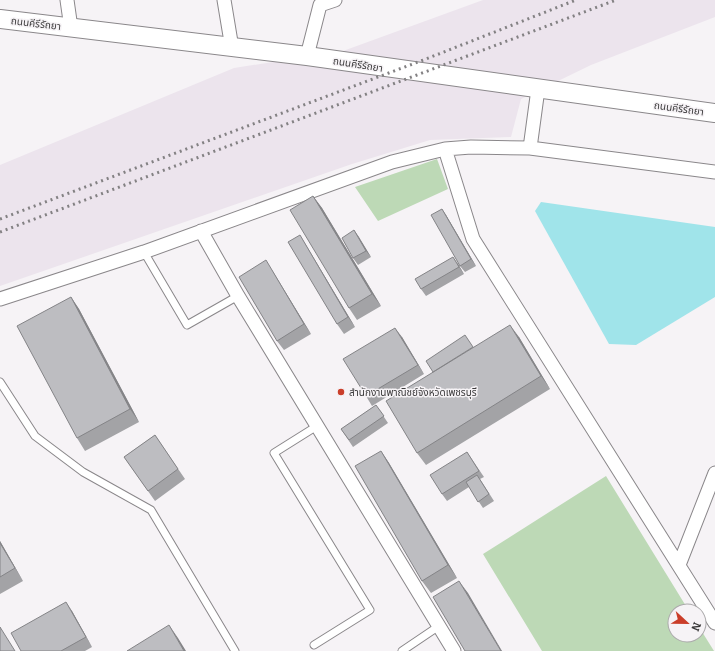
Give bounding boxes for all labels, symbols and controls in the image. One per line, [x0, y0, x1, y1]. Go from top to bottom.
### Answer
street label: ถนนคีรีรัถยา [10, 15, 62, 33]
street label: ถนนคีรีรัถยา [332, 55, 384, 75]
street label: ถนนคีรีรัถยา [653, 100, 705, 118]
marker: สำนักงานพาณิชย์จังหวัดเพชรบุรี [336, 387, 346, 397]
place label: สำนักงานพาณิชย์จังหวัดเพชรบุรี [349, 387, 477, 399]
north arrow [667, 603, 707, 643]
text: N [688, 620, 703, 633]

